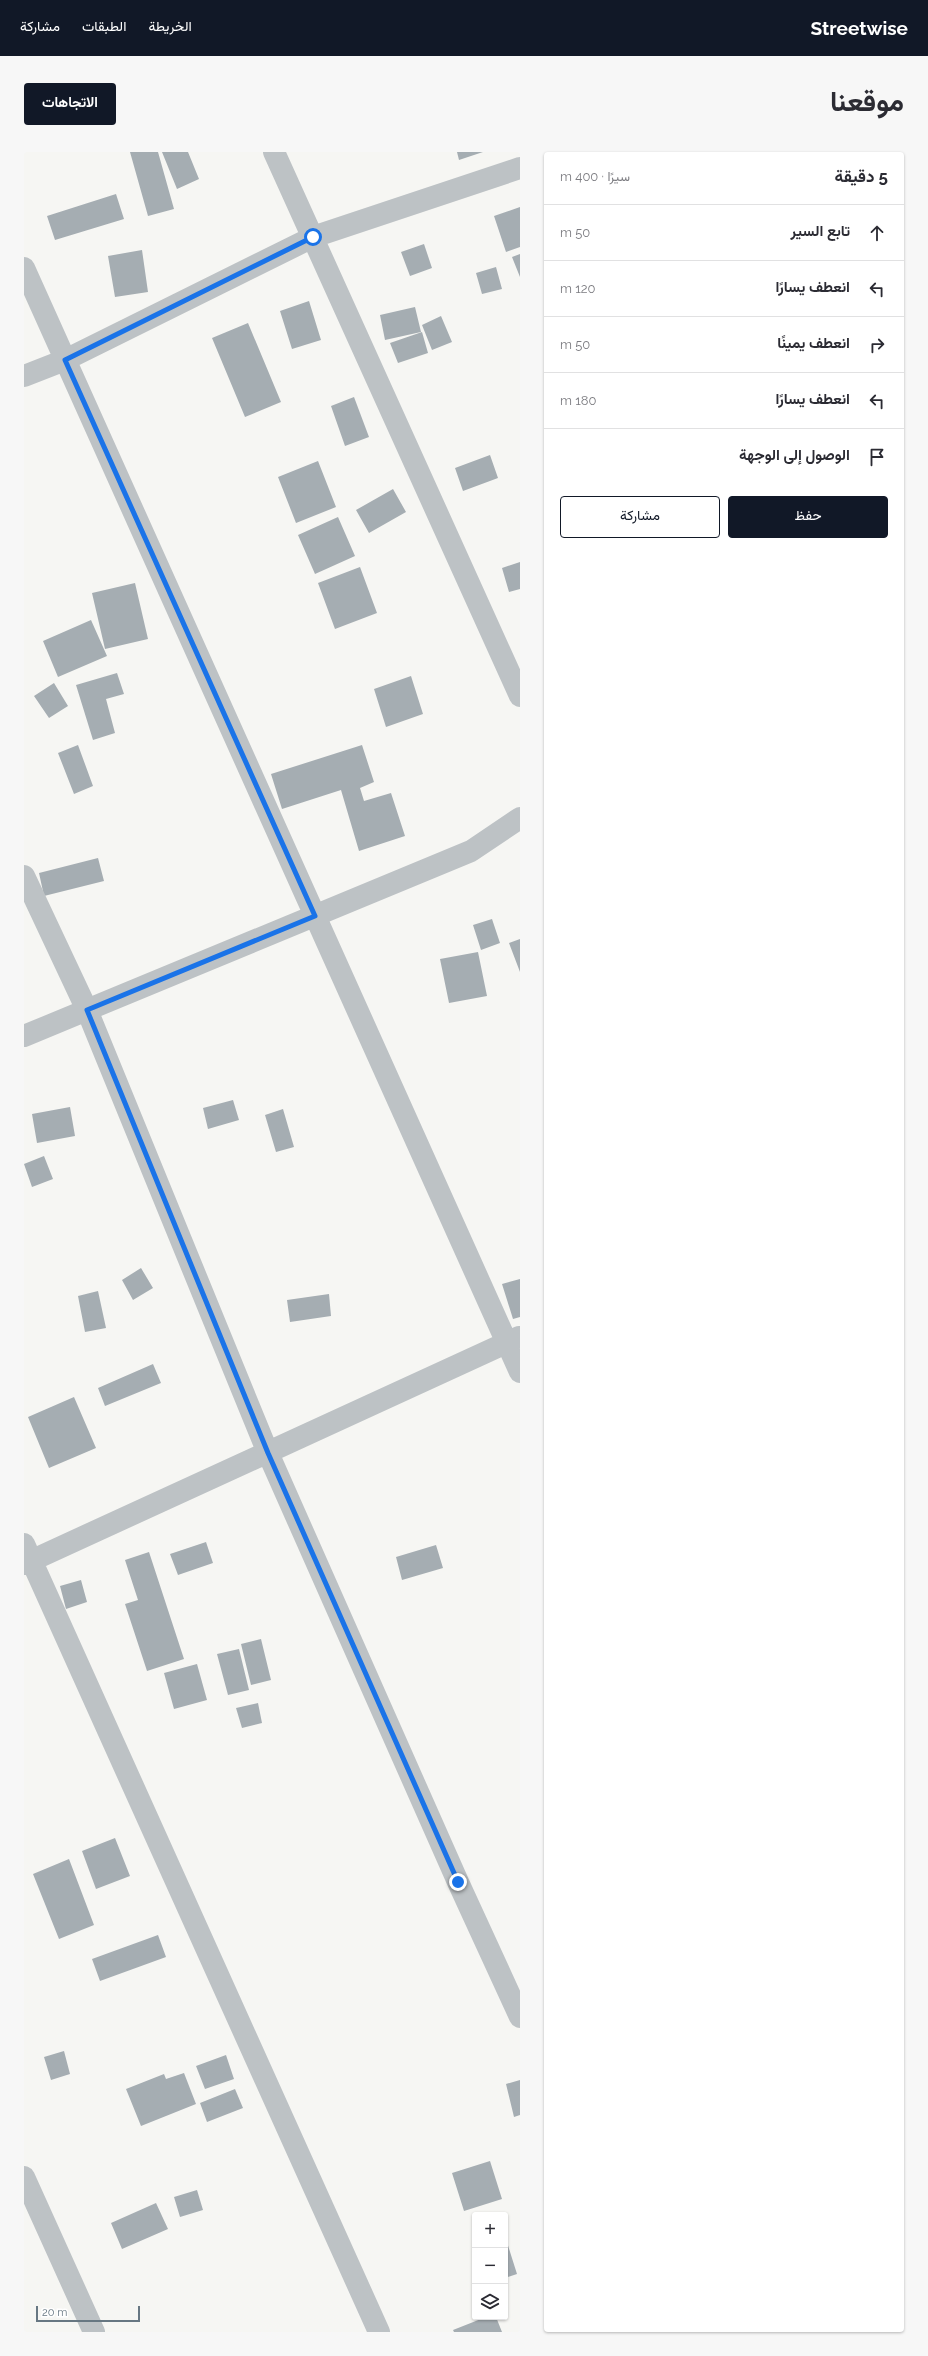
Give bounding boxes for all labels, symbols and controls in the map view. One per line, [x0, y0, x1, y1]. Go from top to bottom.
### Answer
text: Streetwise [811, 17, 908, 39]
text: مشاركة [20, 18, 60, 34]
text: الطبقات [82, 18, 126, 34]
text: الخريطة [148, 18, 192, 34]
button: الاتجاهات [24, 83, 116, 125]
text: موقعنا [830, 85, 904, 118]
text: 5 دقيقة [834, 166, 888, 186]
text: سيرًا · 400 m [560, 169, 630, 184]
text: تابع السير [790, 222, 850, 240]
icon: ahead [866, 222, 888, 244]
text: 50 m [560, 225, 590, 240]
route start [304, 228, 322, 246]
text: انعطف يسارًا [775, 278, 850, 296]
icon: left [866, 278, 888, 300]
text: 120 m [560, 281, 596, 296]
text: انعطف يمينًا [777, 334, 850, 352]
icon: right [866, 334, 888, 356]
text: 50 m [560, 337, 590, 352]
text: انعطف يسارًا [775, 390, 850, 408]
icon: left [866, 390, 888, 412]
text: 180 m [560, 393, 597, 408]
text: الوصول إلى الوجهة [739, 446, 850, 464]
icon: arrive [866, 446, 888, 468]
button: مشاركة [560, 496, 720, 538]
button: حفظ [728, 496, 888, 538]
route end [449, 1873, 467, 1891]
map controls [472, 2212, 508, 2320]
button: + [472, 2212, 508, 2248]
button: − [472, 2248, 508, 2284]
button: layers [472, 2284, 508, 2320]
scale bar [36, 2304, 140, 2323]
text: 20 m [42, 2306, 67, 2319]

